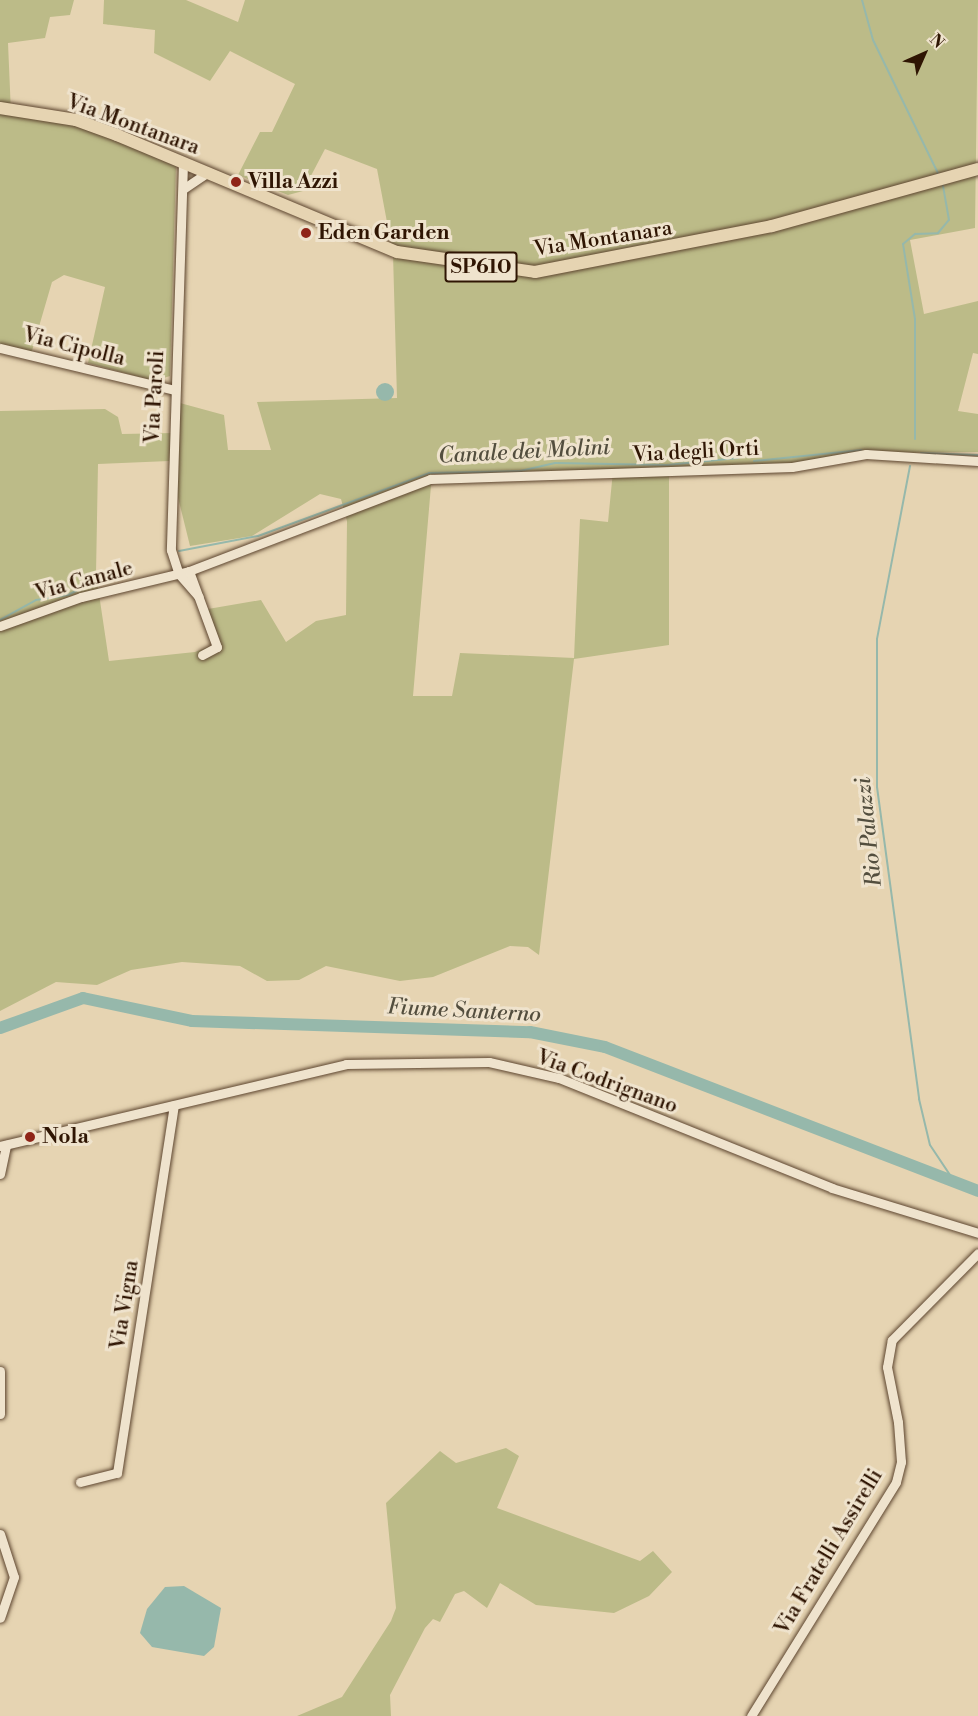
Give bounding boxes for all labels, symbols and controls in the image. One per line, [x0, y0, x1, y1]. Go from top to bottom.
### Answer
north arrow [894, 24, 954, 84]
text: N [925, 30, 948, 53]
street label: Via Montanara [63, 89, 203, 161]
place label: Villa Azzi [248, 169, 338, 195]
marker: Villa Azzi [229, 175, 243, 189]
street label: Via Montanara [532, 216, 674, 262]
place label: Eden Garden [318, 220, 449, 246]
marker: Eden Garden [299, 226, 313, 240]
road number: SP610 [444, 250, 518, 284]
street label: Via Cipolla [20, 322, 128, 372]
street label: Via Paroli [140, 350, 170, 444]
water label: Canale dei Molini [437, 434, 611, 470]
street label: Via degli Orti [632, 436, 760, 468]
street label: Via Canale [32, 556, 136, 606]
water label: Rio Palazzi [850, 776, 888, 888]
water label: Fiume Santerno [387, 994, 541, 1028]
street label: Via Codrignano [533, 1045, 681, 1119]
place label: Nola [42, 1124, 89, 1150]
marker: Nola [23, 1130, 37, 1144]
street label: Via Vigna [105, 1258, 145, 1352]
street label: Via Fratelli Assirelli [770, 1464, 888, 1640]

